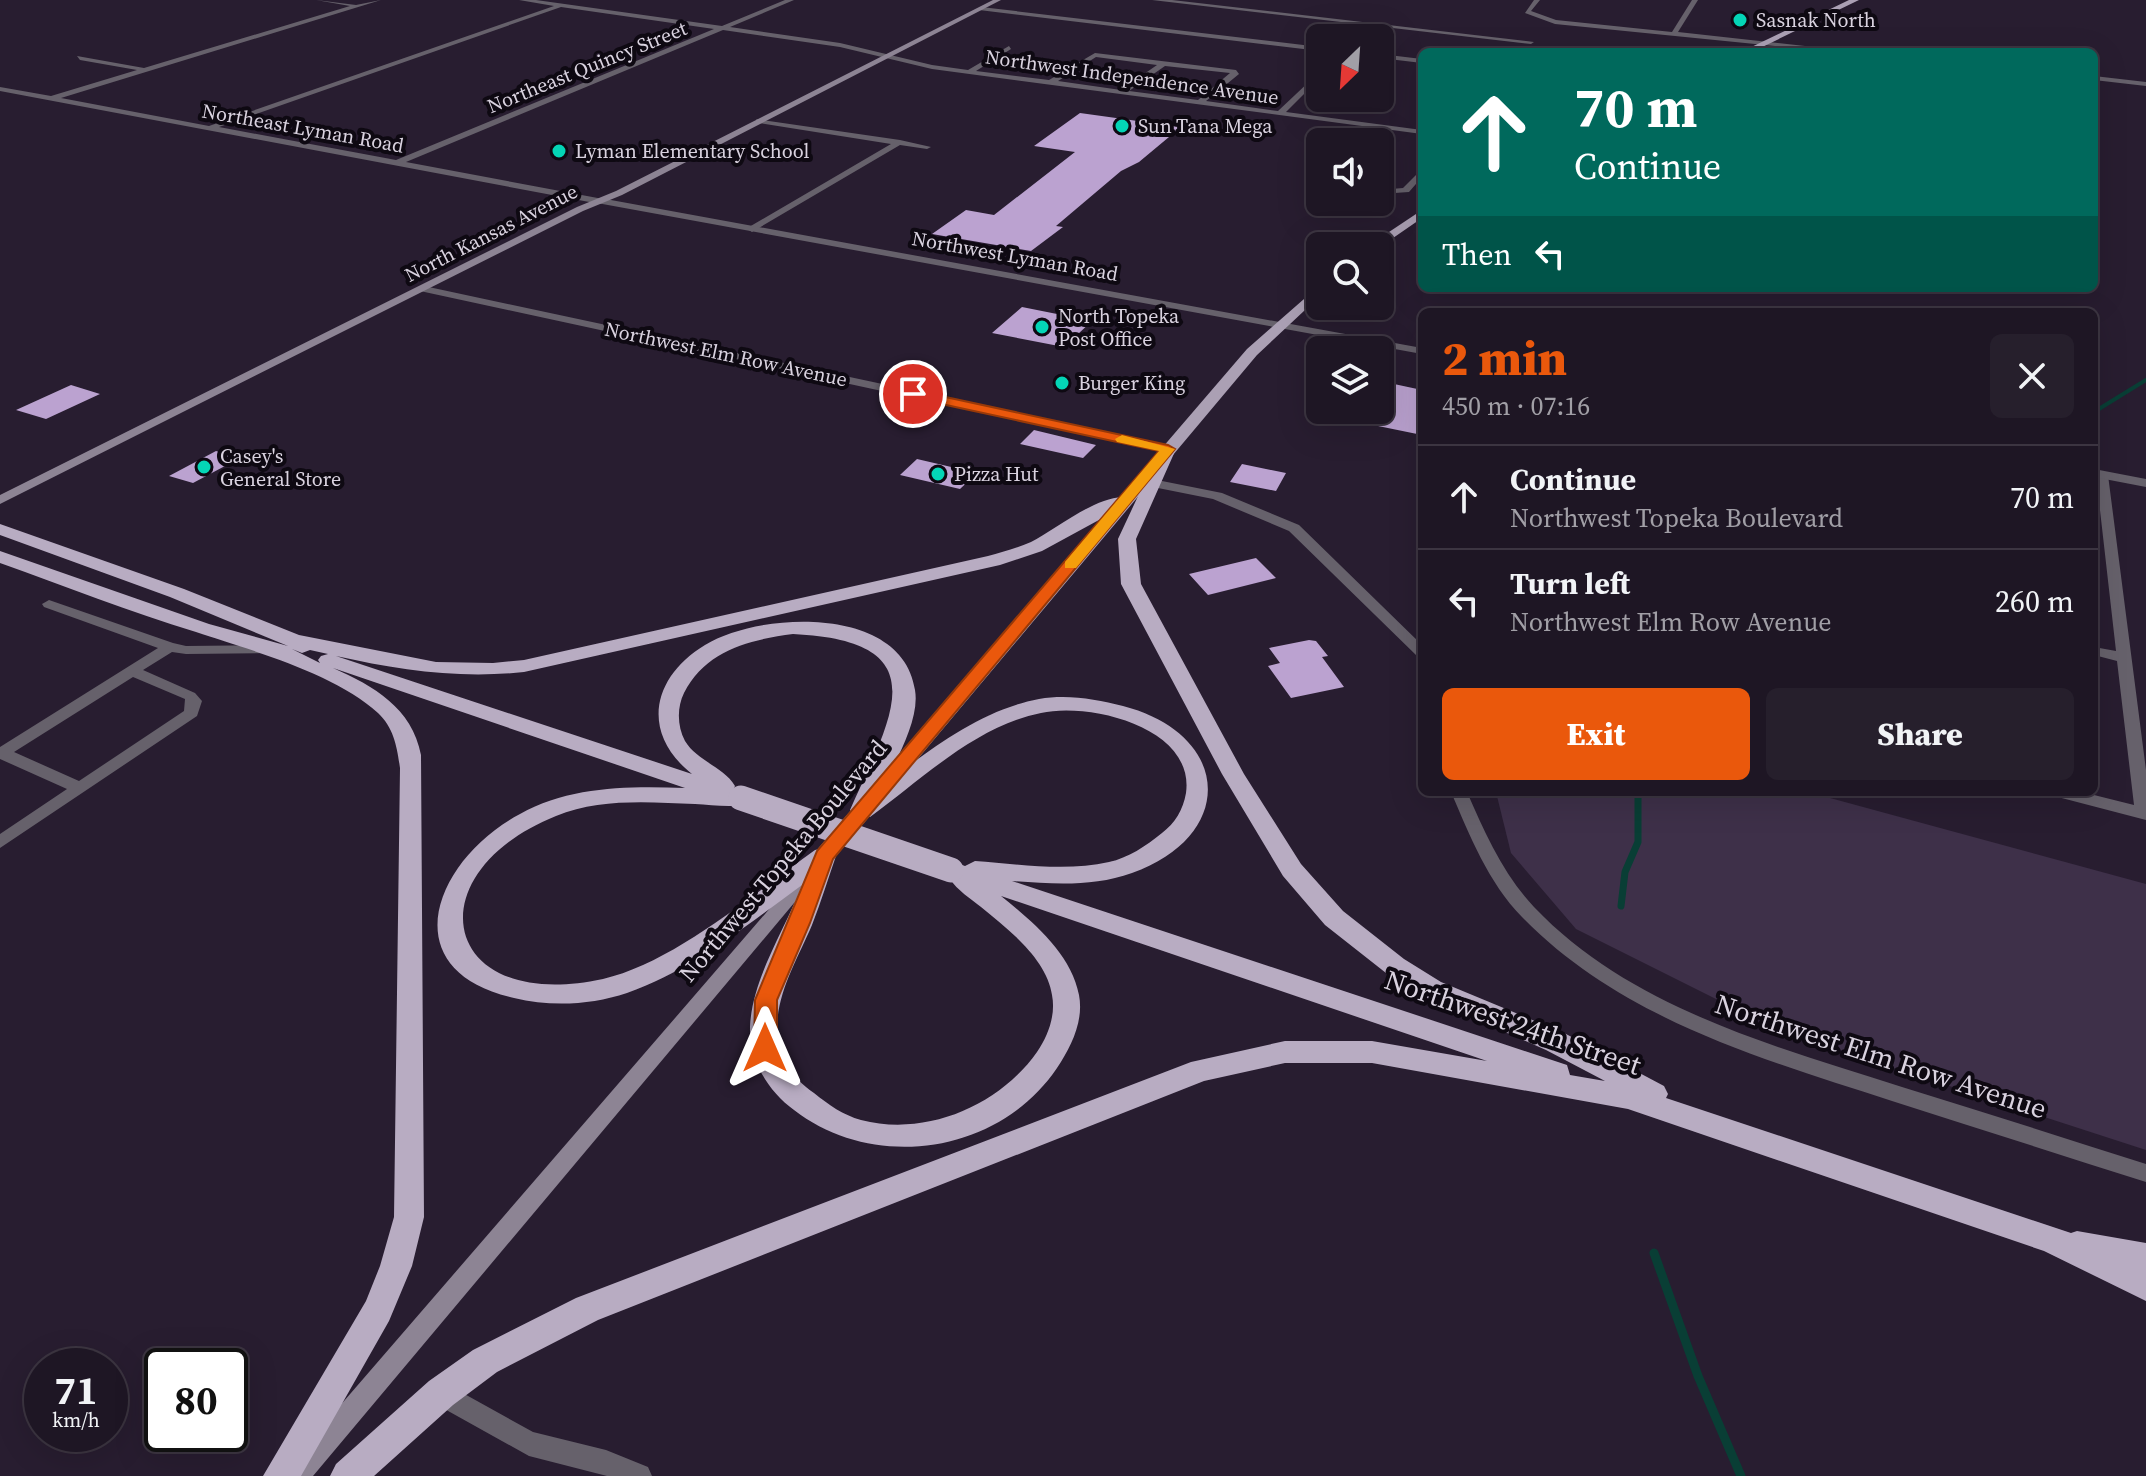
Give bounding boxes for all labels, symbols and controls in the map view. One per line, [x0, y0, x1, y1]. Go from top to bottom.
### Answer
place label: Sasnak North [1756, 6, 1876, 34]
marker: Sasnak North [1731, 11, 1749, 29]
street label: Northeast Quincy Street [483, 14, 691, 120]
north arrow [1306, 24, 1394, 112]
map controls [1306, 24, 1394, 424]
street label: Northwest Independence Avenue [984, 43, 1280, 111]
text: 70 m [1574, 69, 1697, 146]
icon: ahead [1442, 80, 1546, 184]
street label: Northeast Lyman Road [200, 96, 407, 160]
place label: Sun Tana Mega [1138, 112, 1273, 140]
marker: Sun Tana Mega [1113, 117, 1131, 135]
button: sound [1306, 128, 1394, 216]
place label: Lyman Elementary School [575, 137, 810, 165]
marker: Lyman Elementary School [550, 142, 568, 160]
text: Continue [1574, 142, 1721, 191]
street label: North Kansas Avenue [400, 177, 582, 289]
street label: Northwest Lyman Road [910, 224, 1121, 288]
button: search [1306, 232, 1394, 320]
icon: left [1528, 232, 1572, 276]
text: Then [1442, 234, 1512, 275]
place label: North Topeka Post Office [1058, 302, 1180, 353]
street label: Northwest Elm Row Avenue [602, 315, 850, 393]
marker: North Topeka Post Office [1033, 318, 1051, 336]
text: 2 min [1442, 325, 1567, 391]
button: close [1990, 334, 2074, 418]
button: layers [1306, 336, 1394, 424]
pin [879, 360, 947, 428]
place label: Burger King [1078, 369, 1185, 397]
icon: arrive [891, 372, 935, 416]
marker: Burger King [1053, 374, 1071, 392]
text: 450 m · 07:16 [1442, 388, 1590, 424]
place label: Casey's General Store [220, 442, 341, 493]
marker: Casey's General Store [195, 458, 213, 476]
text: Continue [1510, 459, 1636, 500]
place label: Pizza Hut [954, 460, 1039, 488]
marker: Pizza Hut [929, 465, 947, 483]
icon: ahead [1442, 475, 1486, 519]
text: 70 m [2010, 477, 2074, 518]
text: Northwest Topeka Boulevard [1510, 500, 1843, 536]
text: Turn left [1510, 563, 1630, 604]
icon: left [1442, 579, 1486, 623]
text: 260 m [1995, 581, 2074, 622]
text: Northwest Elm Row Avenue [1510, 604, 1831, 640]
button: Exit [1442, 688, 1750, 780]
button: Share [1766, 688, 2074, 780]
street label: Northwest Topeka Boulevard [671, 732, 894, 989]
street label: Northwest 24th Street [1380, 960, 1647, 1084]
street label: Northwest Elm Row Avenue [1711, 984, 2051, 1128]
position arrow [723, 1006, 807, 1090]
speed limit sign: 80 [144, 1348, 248, 1452]
text: 71 [54, 1363, 98, 1417]
text: km/h [52, 1406, 100, 1434]

